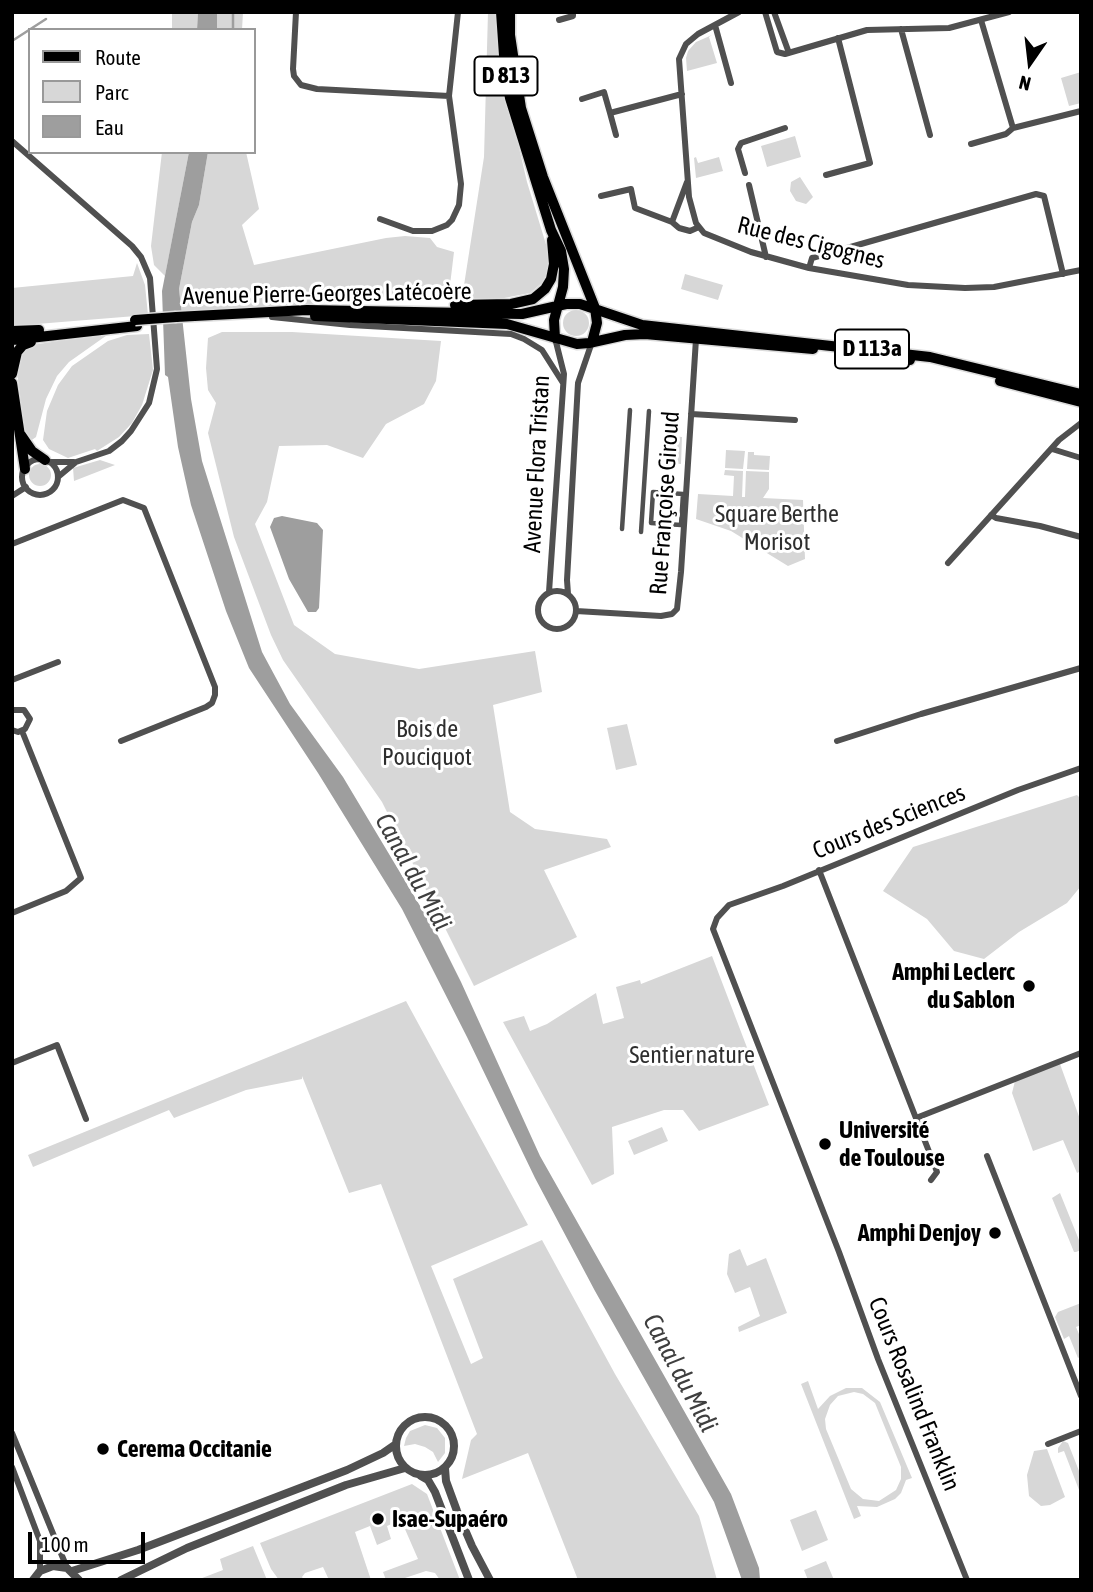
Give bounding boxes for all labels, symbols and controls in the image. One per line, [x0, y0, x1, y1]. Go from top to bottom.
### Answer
legend [28, 28, 256, 154]
north arrow [995, 28, 1065, 98]
text: Route [95, 45, 141, 69]
road number: D 813 [475, 57, 538, 96]
text: N [1017, 71, 1033, 95]
text: Parc [95, 80, 129, 104]
text: Eau [95, 115, 124, 139]
street label: Rue des Cigognes [734, 211, 888, 275]
street label: Avenue Pierre-Georges Latécoère [182, 277, 472, 311]
road number: D 113a [835, 330, 909, 368]
street label: Avenue Flora Tristan [518, 375, 556, 553]
street label: Rue Françoise Giroud [644, 410, 686, 596]
park label: Square Berthe Morisot [715, 500, 839, 556]
park label: Bois de Pouciquot [382, 715, 472, 771]
street label: Cours des Sciences [809, 778, 969, 866]
water label: Canal du Midi [368, 808, 458, 936]
place label: Amphi Leclerc du Sablon [892, 958, 1015, 1014]
marker: Amphi Leclerc du Sablon [1021, 978, 1037, 994]
park label: Sentier nature [629, 1041, 755, 1069]
place label: Université de Toulouse [839, 1116, 945, 1172]
marker: Université de Toulouse [817, 1136, 833, 1152]
place label: Amphi Denjoy [858, 1219, 981, 1247]
marker: Amphi Denjoy [987, 1225, 1003, 1241]
street label: Cours Rosalind Franklin [862, 1293, 966, 1495]
water label: Canal du Midi [636, 1309, 724, 1437]
place label: Cerema Occitanie [117, 1435, 272, 1463]
marker: Cerema Occitanie [95, 1441, 111, 1457]
place label: Isae-Supaéro [392, 1505, 508, 1533]
marker: Isae-Supaéro [370, 1511, 386, 1527]
scale bar [32, 1518, 149, 1562]
text: 100 m [41, 1532, 89, 1556]

